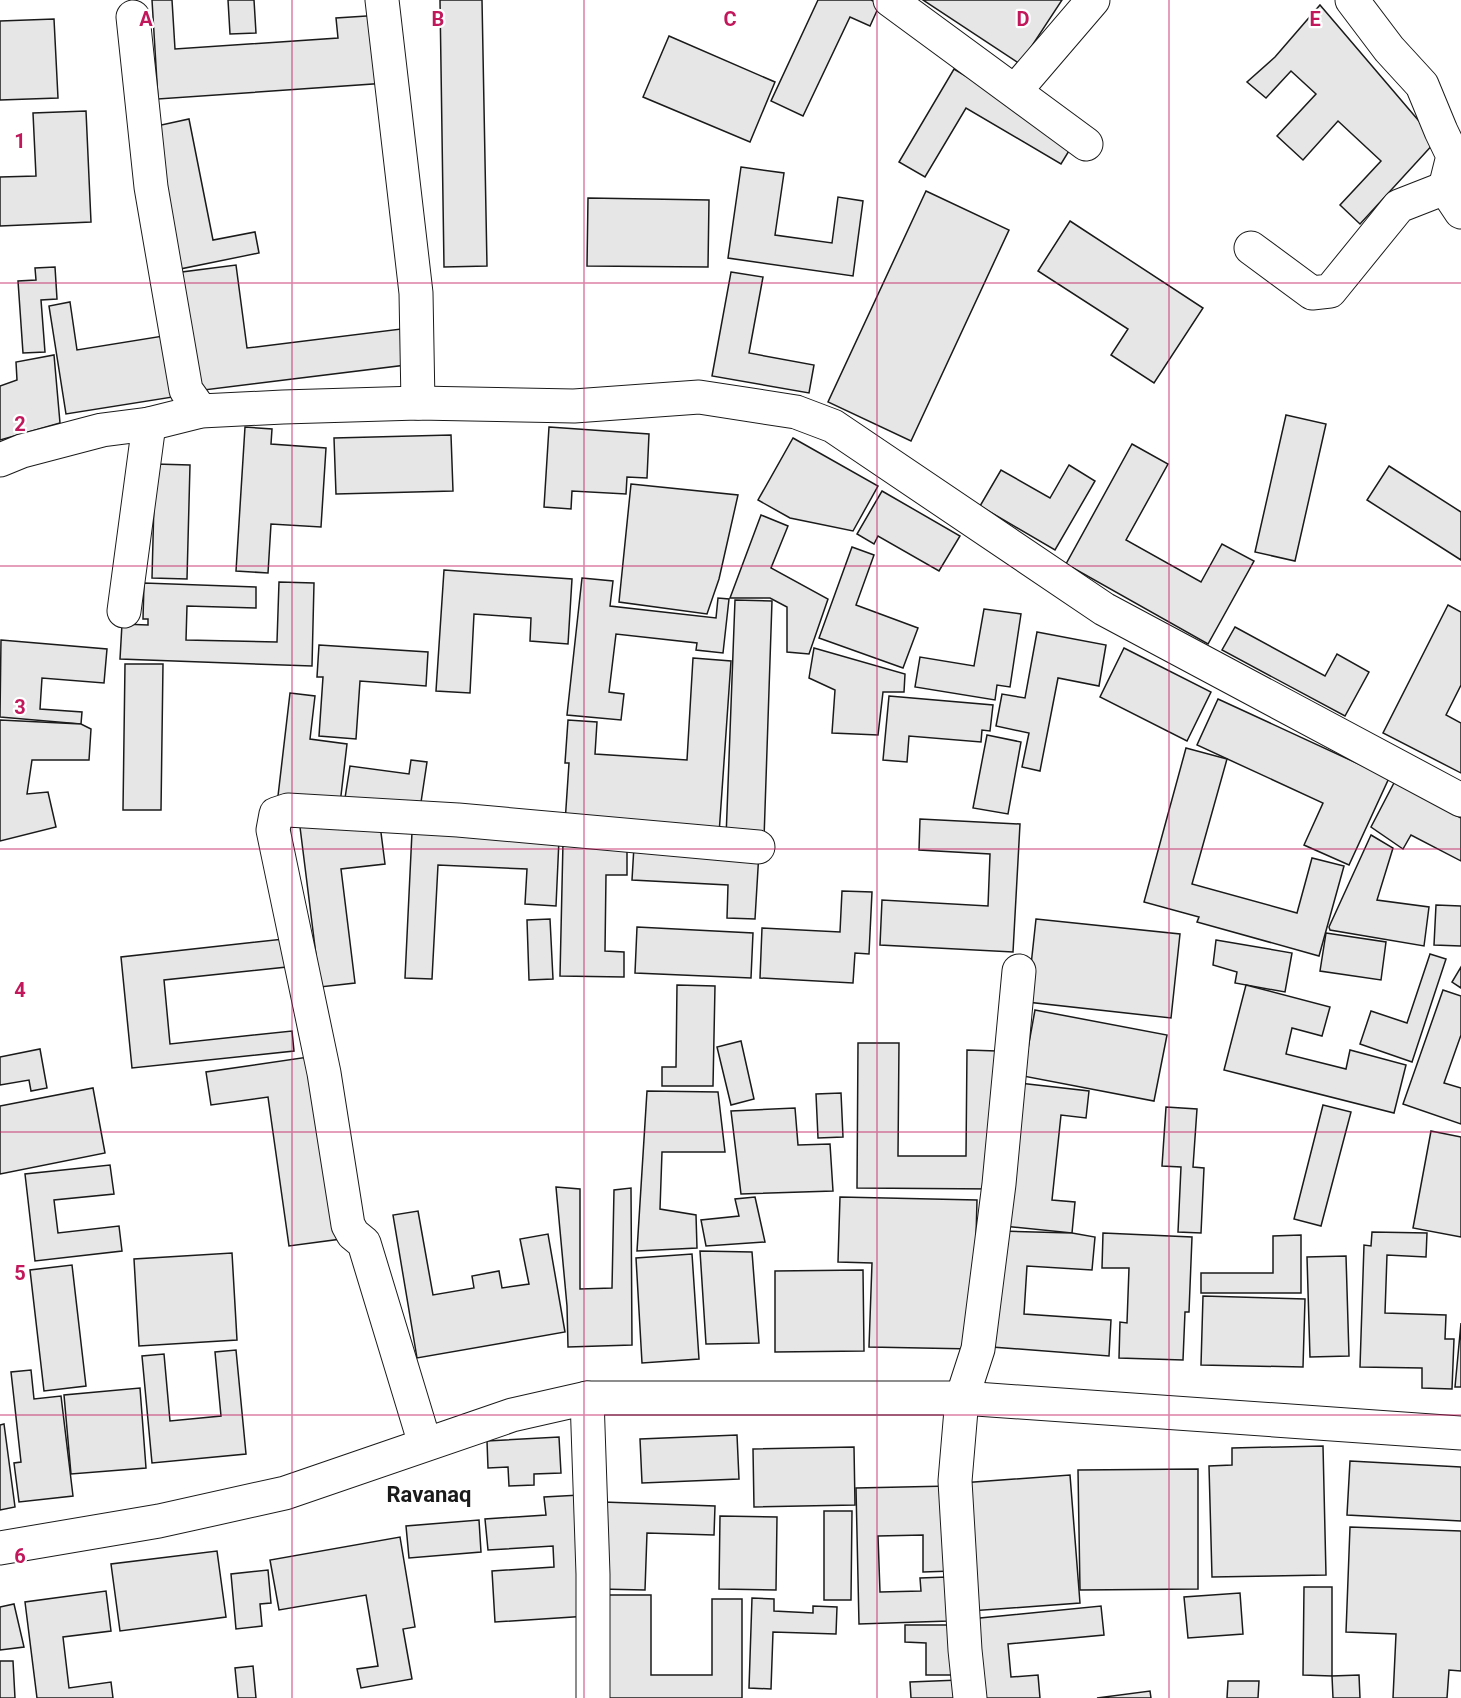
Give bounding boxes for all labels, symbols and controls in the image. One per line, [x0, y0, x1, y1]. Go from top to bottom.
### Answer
text: A [139, 7, 153, 31]
text: B [432, 7, 444, 31]
text: C [723, 7, 737, 31]
text: D [1017, 7, 1030, 31]
text: E [1309, 7, 1321, 31]
text: 1 [14, 129, 26, 153]
text: 2 [14, 412, 26, 436]
text: 3 [14, 695, 26, 719]
text: 4 [14, 978, 26, 1002]
text: 5 [14, 1261, 26, 1285]
district label: Ravanaq [387, 1482, 471, 1507]
text: 6 [14, 1544, 26, 1568]

